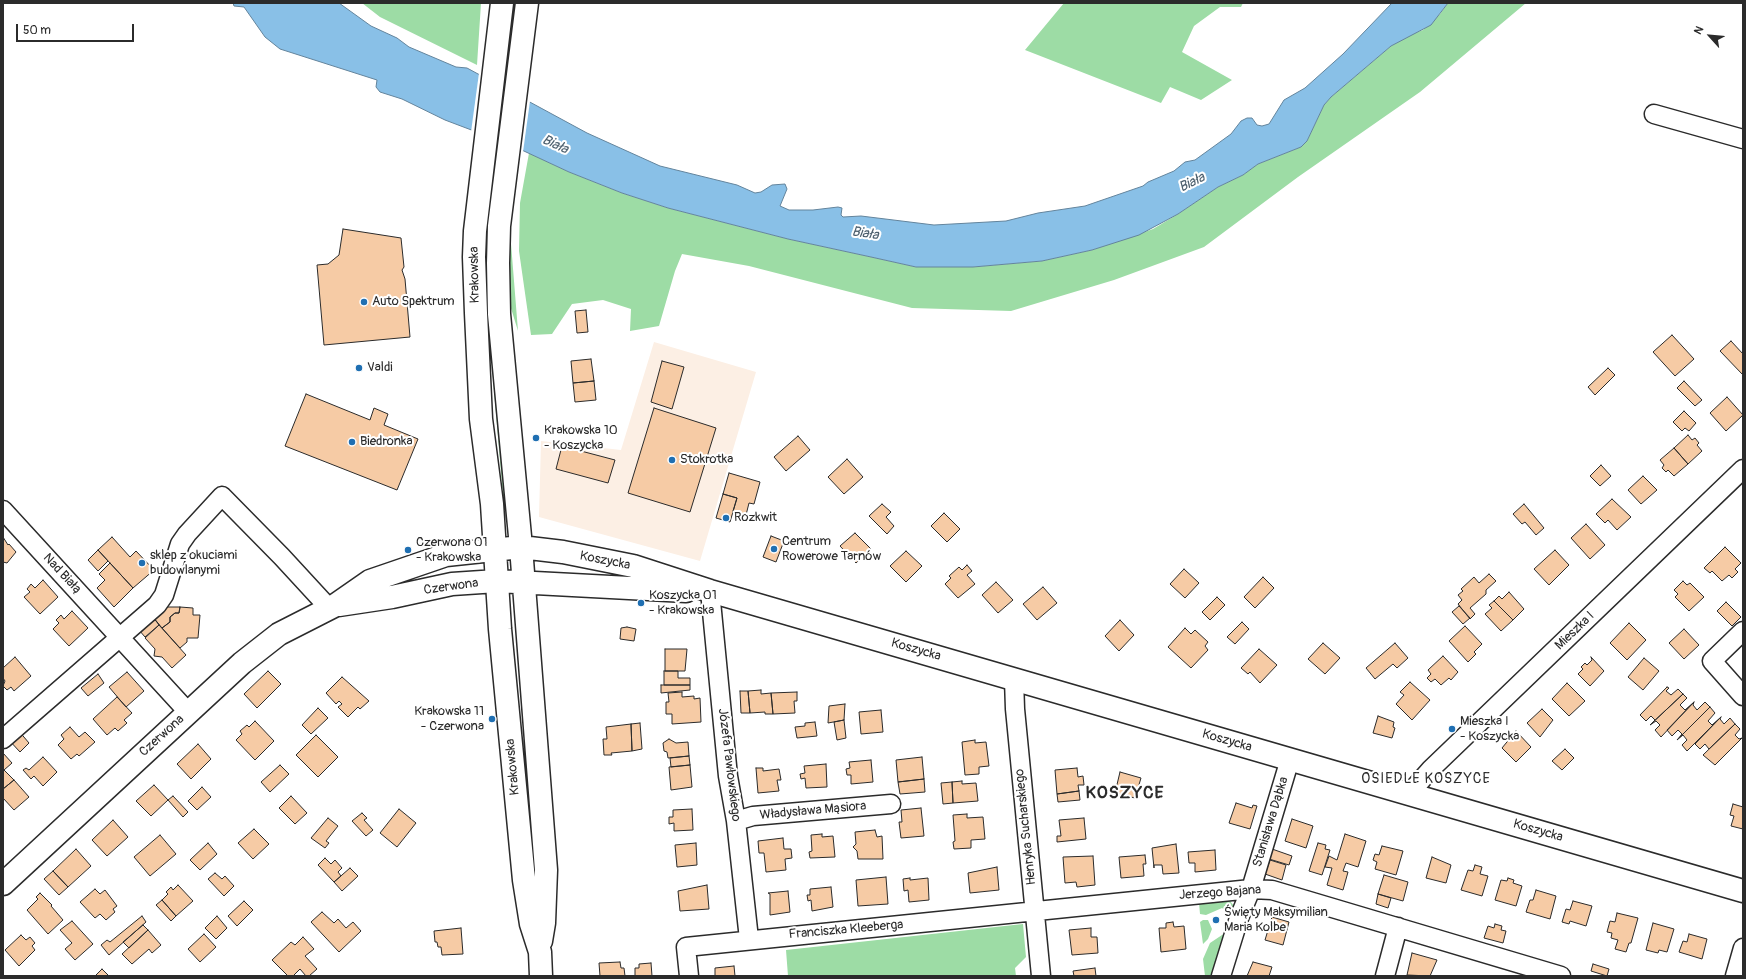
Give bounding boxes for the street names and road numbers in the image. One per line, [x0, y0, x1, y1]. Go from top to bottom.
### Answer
street label: Krakowska [467, 246, 483, 304]
street label: Koszycka [578, 548, 632, 574]
street label: Nad Białą [39, 551, 85, 597]
street label: Czerwona [423, 575, 479, 599]
street label: Mieszka I [1552, 609, 1598, 653]
street label: Koszycka [889, 635, 943, 665]
street label: Józefa Pawłowskiego [714, 708, 744, 822]
street label: Czerwona [136, 712, 188, 760]
street label: Koszycka [1200, 726, 1254, 756]
street label: Krakowska [503, 738, 523, 796]
street label: Henryka Sucharskiego [1012, 768, 1040, 886]
street label: Stanisława Dąbka [1250, 775, 1292, 869]
street label: Władysława Mąsiora [759, 799, 867, 823]
street label: Koszycka [1511, 816, 1565, 846]
street label: Jerzego Bajana [1178, 882, 1262, 904]
street label: Franciszka Kleeberga [788, 917, 904, 943]

